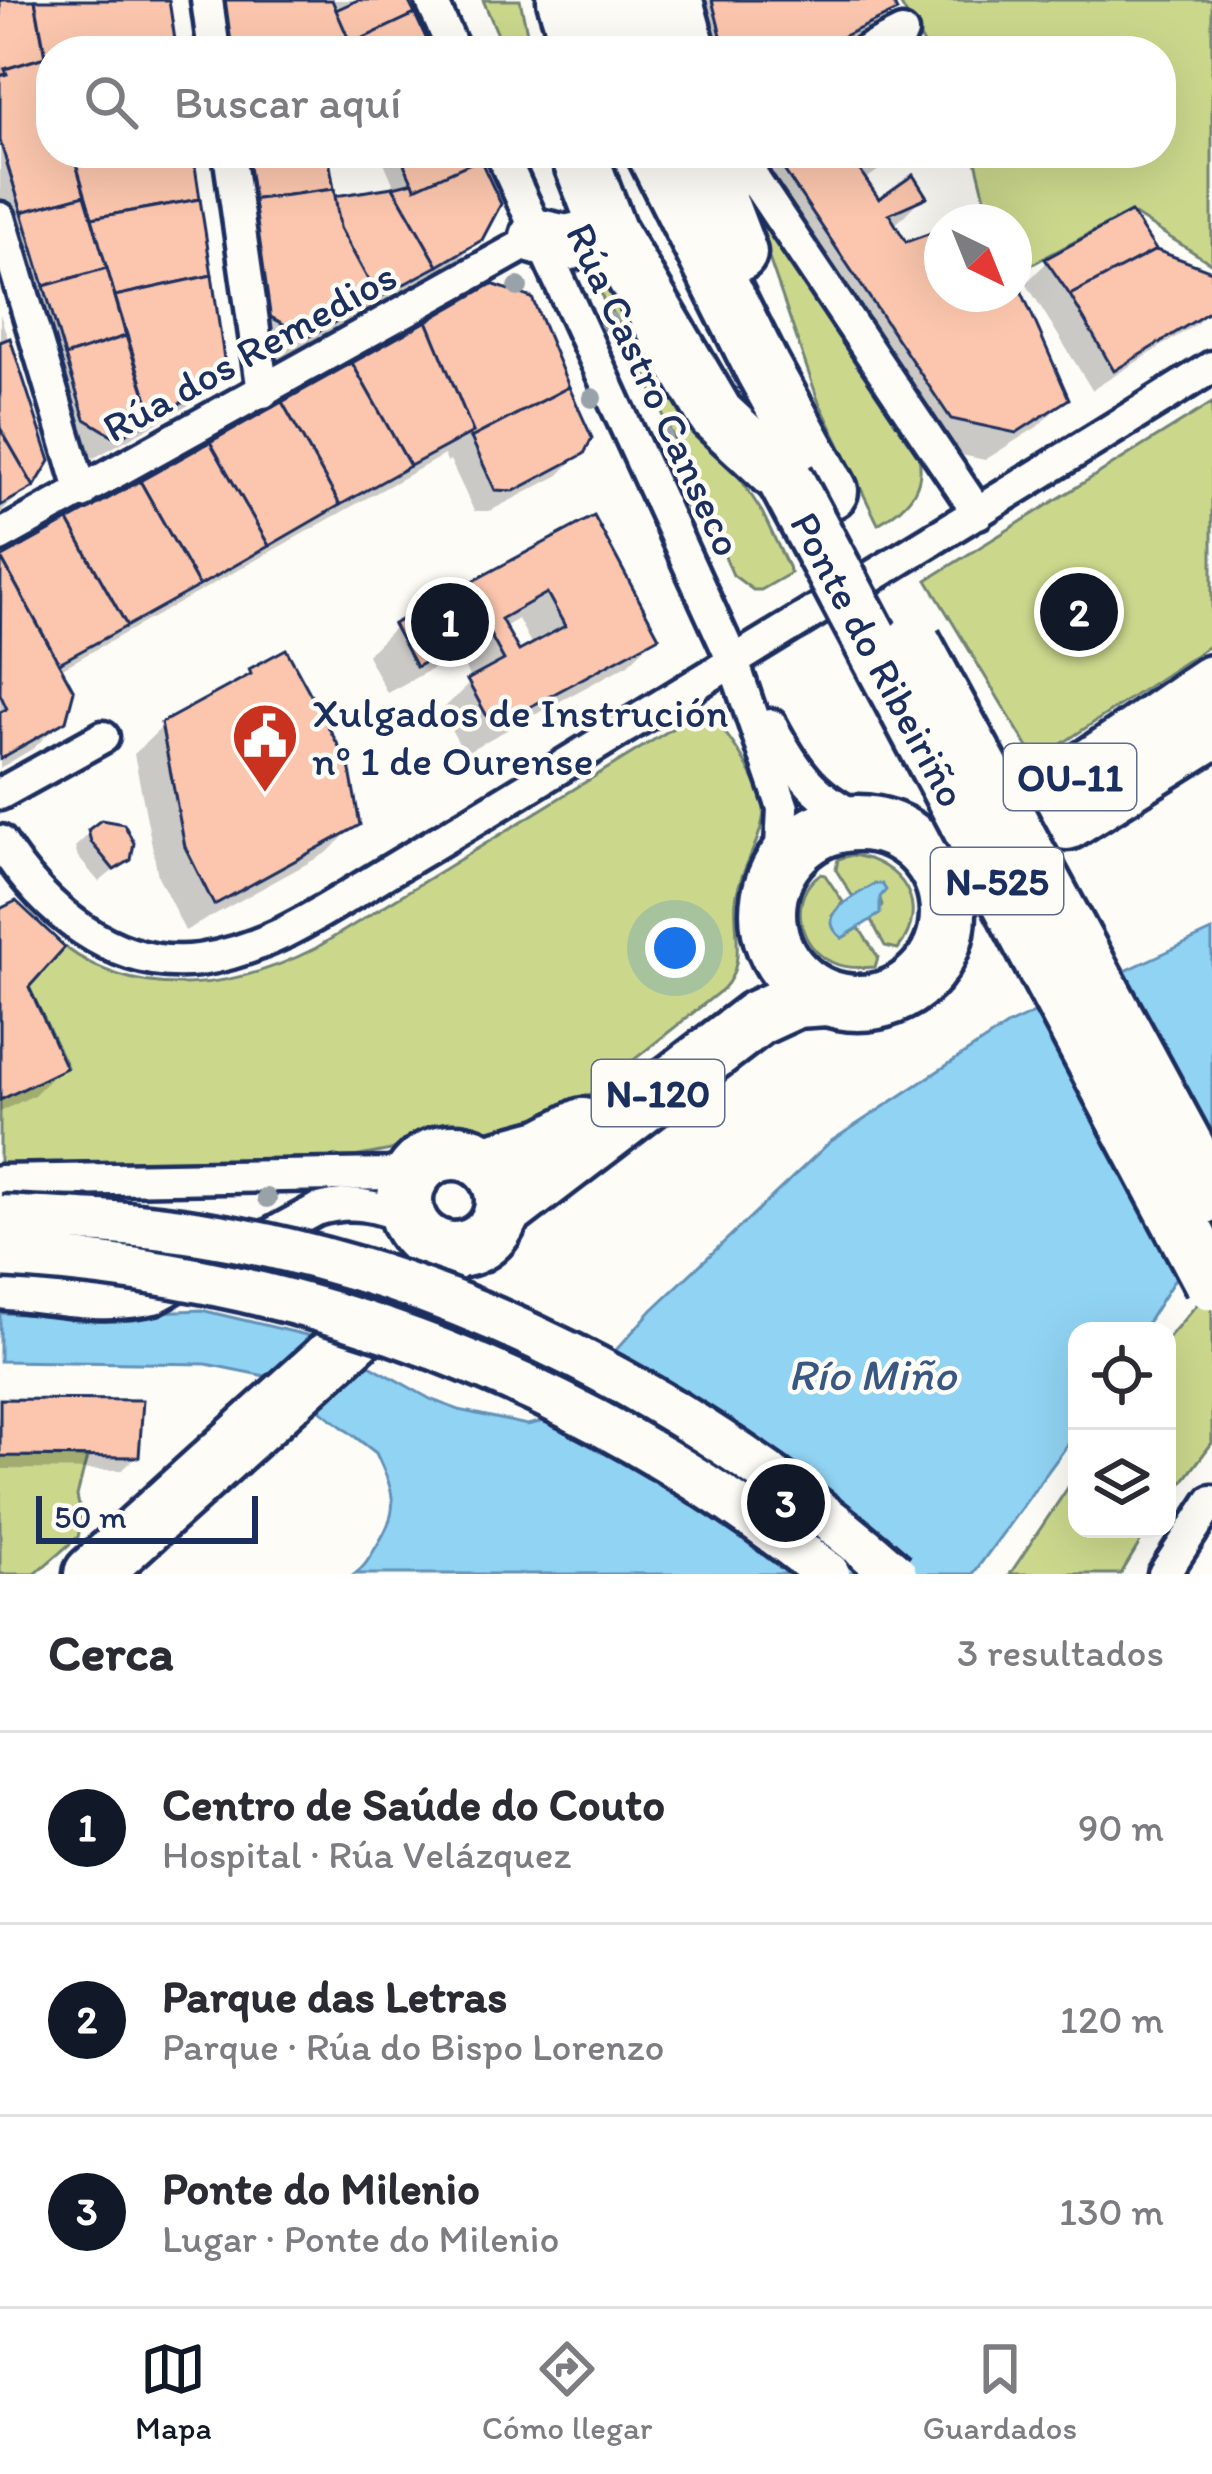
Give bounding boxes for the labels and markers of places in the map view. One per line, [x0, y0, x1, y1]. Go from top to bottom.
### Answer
pin: 2 [1040, 567, 1118, 657]
pin: 1 [411, 577, 489, 667]
place label: Xulgados de Instrución nº 1 de Ourense [312, 687, 728, 786]
public building icon: Xulgados de Instrución nº 1 de Ourense [230, 701, 300, 795]
pin: 3 [747, 1458, 825, 1548]

